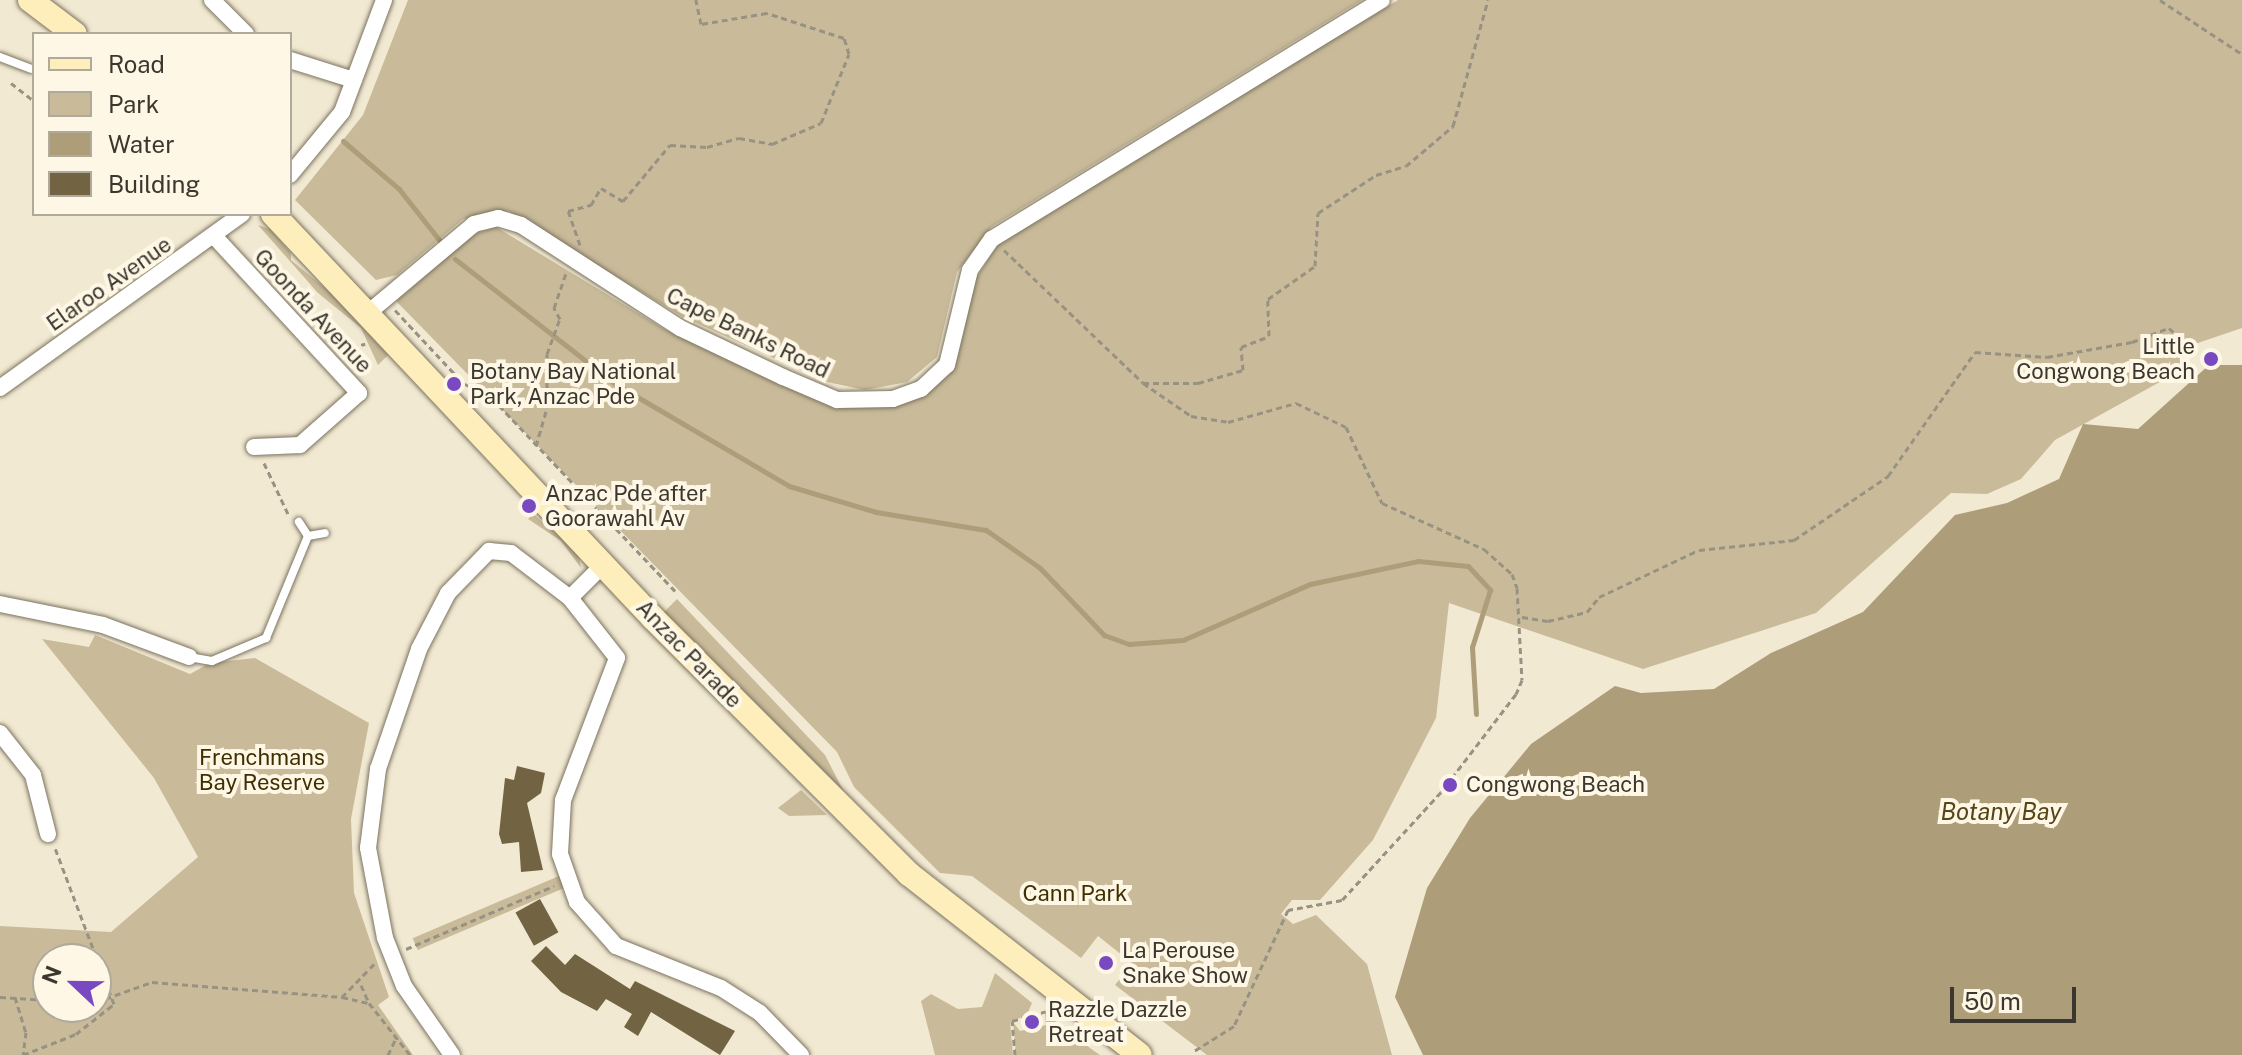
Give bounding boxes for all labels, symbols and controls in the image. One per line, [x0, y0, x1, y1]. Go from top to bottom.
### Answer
legend [32, 32, 292, 216]
text: Road [108, 50, 165, 78]
text: Park [108, 90, 159, 118]
text: Water [108, 130, 175, 158]
text: Building [108, 170, 200, 198]
street label: Elaroo Avenue [42, 231, 176, 337]
street label: Goonda Avenue [249, 244, 377, 378]
street label: Cape Banks Road [662, 282, 834, 384]
place label: Little Congwong Beach [2016, 333, 2195, 384]
marker: Little Congwong Beach [2202, 350, 2220, 368]
place label: Botany Bay National Park, Anzac Pde [470, 358, 677, 410]
marker: Botany Bay National Park, Anzac Pde [445, 375, 463, 393]
place label: Anzac Pde after Goorawahl Av [545, 480, 707, 532]
marker: Anzac Pde after Goorawahl Av [520, 497, 538, 515]
street label: Anzac Parade [631, 594, 747, 714]
park label: Frenchmans Bay Reserve [199, 744, 325, 796]
place label: Congwong Beach [1466, 772, 1645, 798]
marker: Congwong Beach [1441, 776, 1459, 794]
water label: Botany Bay [1941, 798, 2061, 826]
park label: Cann Park [1023, 881, 1127, 907]
place label: La Perouse Snake Show [1122, 937, 1248, 988]
north arrow [32, 943, 112, 1023]
marker: La Perouse Snake Show [1097, 954, 1115, 972]
text: N [36, 962, 67, 988]
scale bar [1954, 971, 2080, 1021]
text: 50 m [1964, 987, 2021, 1015]
place label: Razzle Dazzle Retreat [1048, 996, 1187, 1048]
marker: Razzle Dazzle Retreat [1023, 1013, 1041, 1031]

